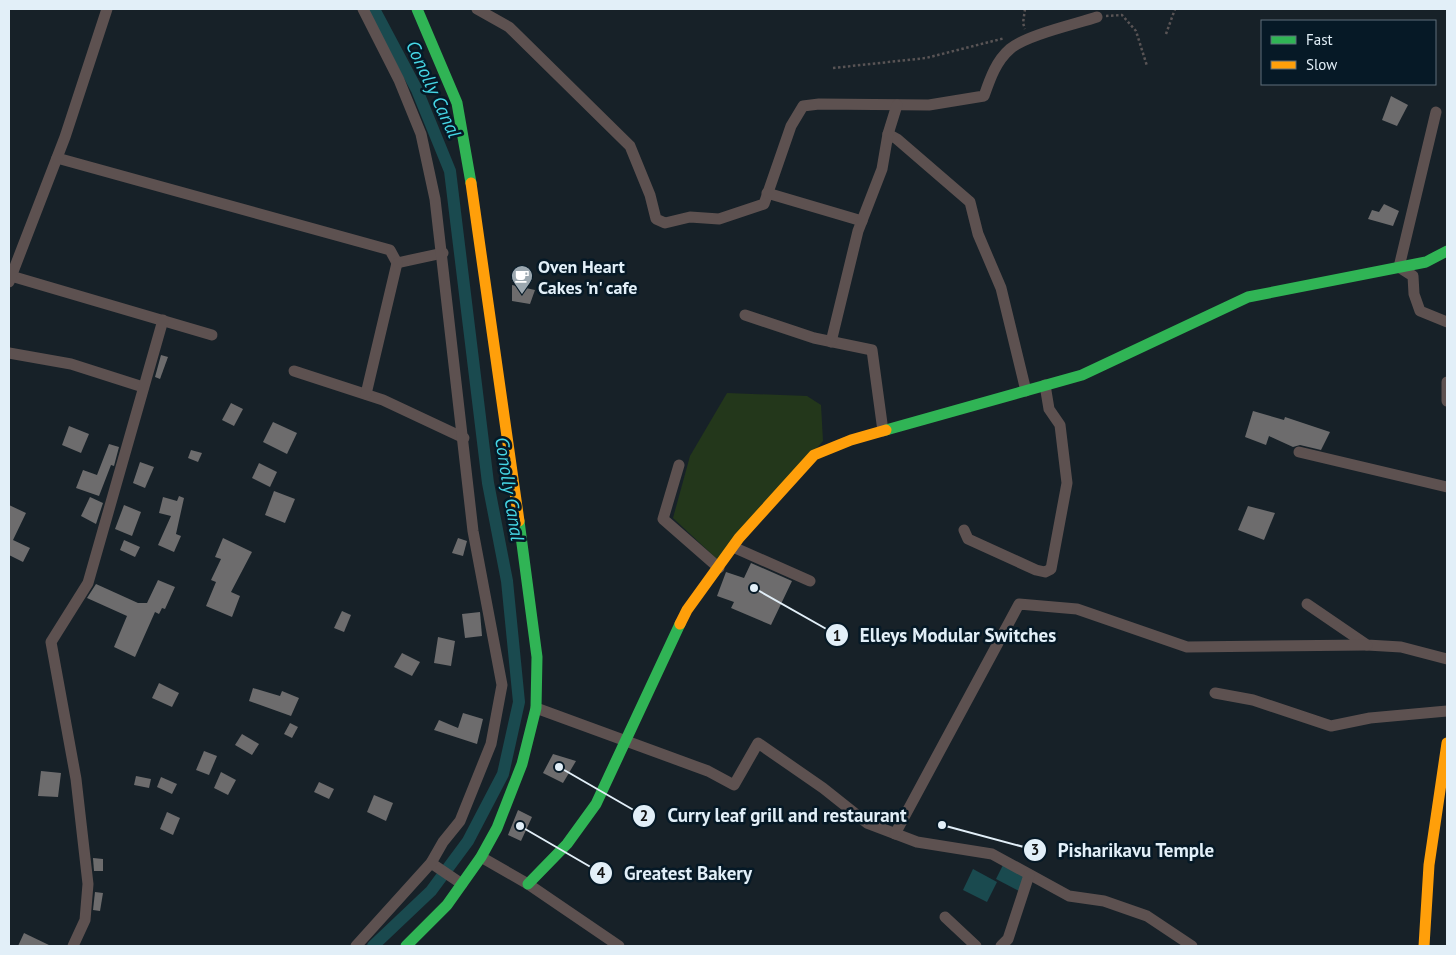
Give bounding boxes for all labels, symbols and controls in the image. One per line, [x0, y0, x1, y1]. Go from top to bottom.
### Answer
legend [1261, 20, 1436, 85]
text: Fast [1306, 30, 1333, 49]
water label: Conolly Canal [401, 36, 467, 142]
text: Slow [1306, 55, 1337, 74]
place label: Oven Heart Cakes 'n' cafe [538, 255, 637, 299]
cafe icon: Oven Heart Cakes 'n' cafe [510, 264, 534, 295]
water label: Conolly Canal [490, 435, 530, 543]
callout: Elleys Modular Switches [825, 618, 1066, 652]
text: Elleys Modular Switches [860, 623, 1056, 647]
text: 1 [833, 626, 841, 645]
callout: Curry leaf grill and restaurant [632, 799, 917, 833]
text: Curry leaf grill and restaurant [667, 803, 907, 827]
text: 2 [640, 806, 648, 825]
callout: Pisharikavu Temple [1022, 833, 1225, 867]
text: Pisharikavu Temple [1058, 838, 1214, 862]
text: 3 [1031, 840, 1039, 859]
callout: Greatest Bakery [589, 856, 762, 890]
text: Greatest Bakery [624, 861, 753, 885]
text: 4 [597, 863, 606, 882]

